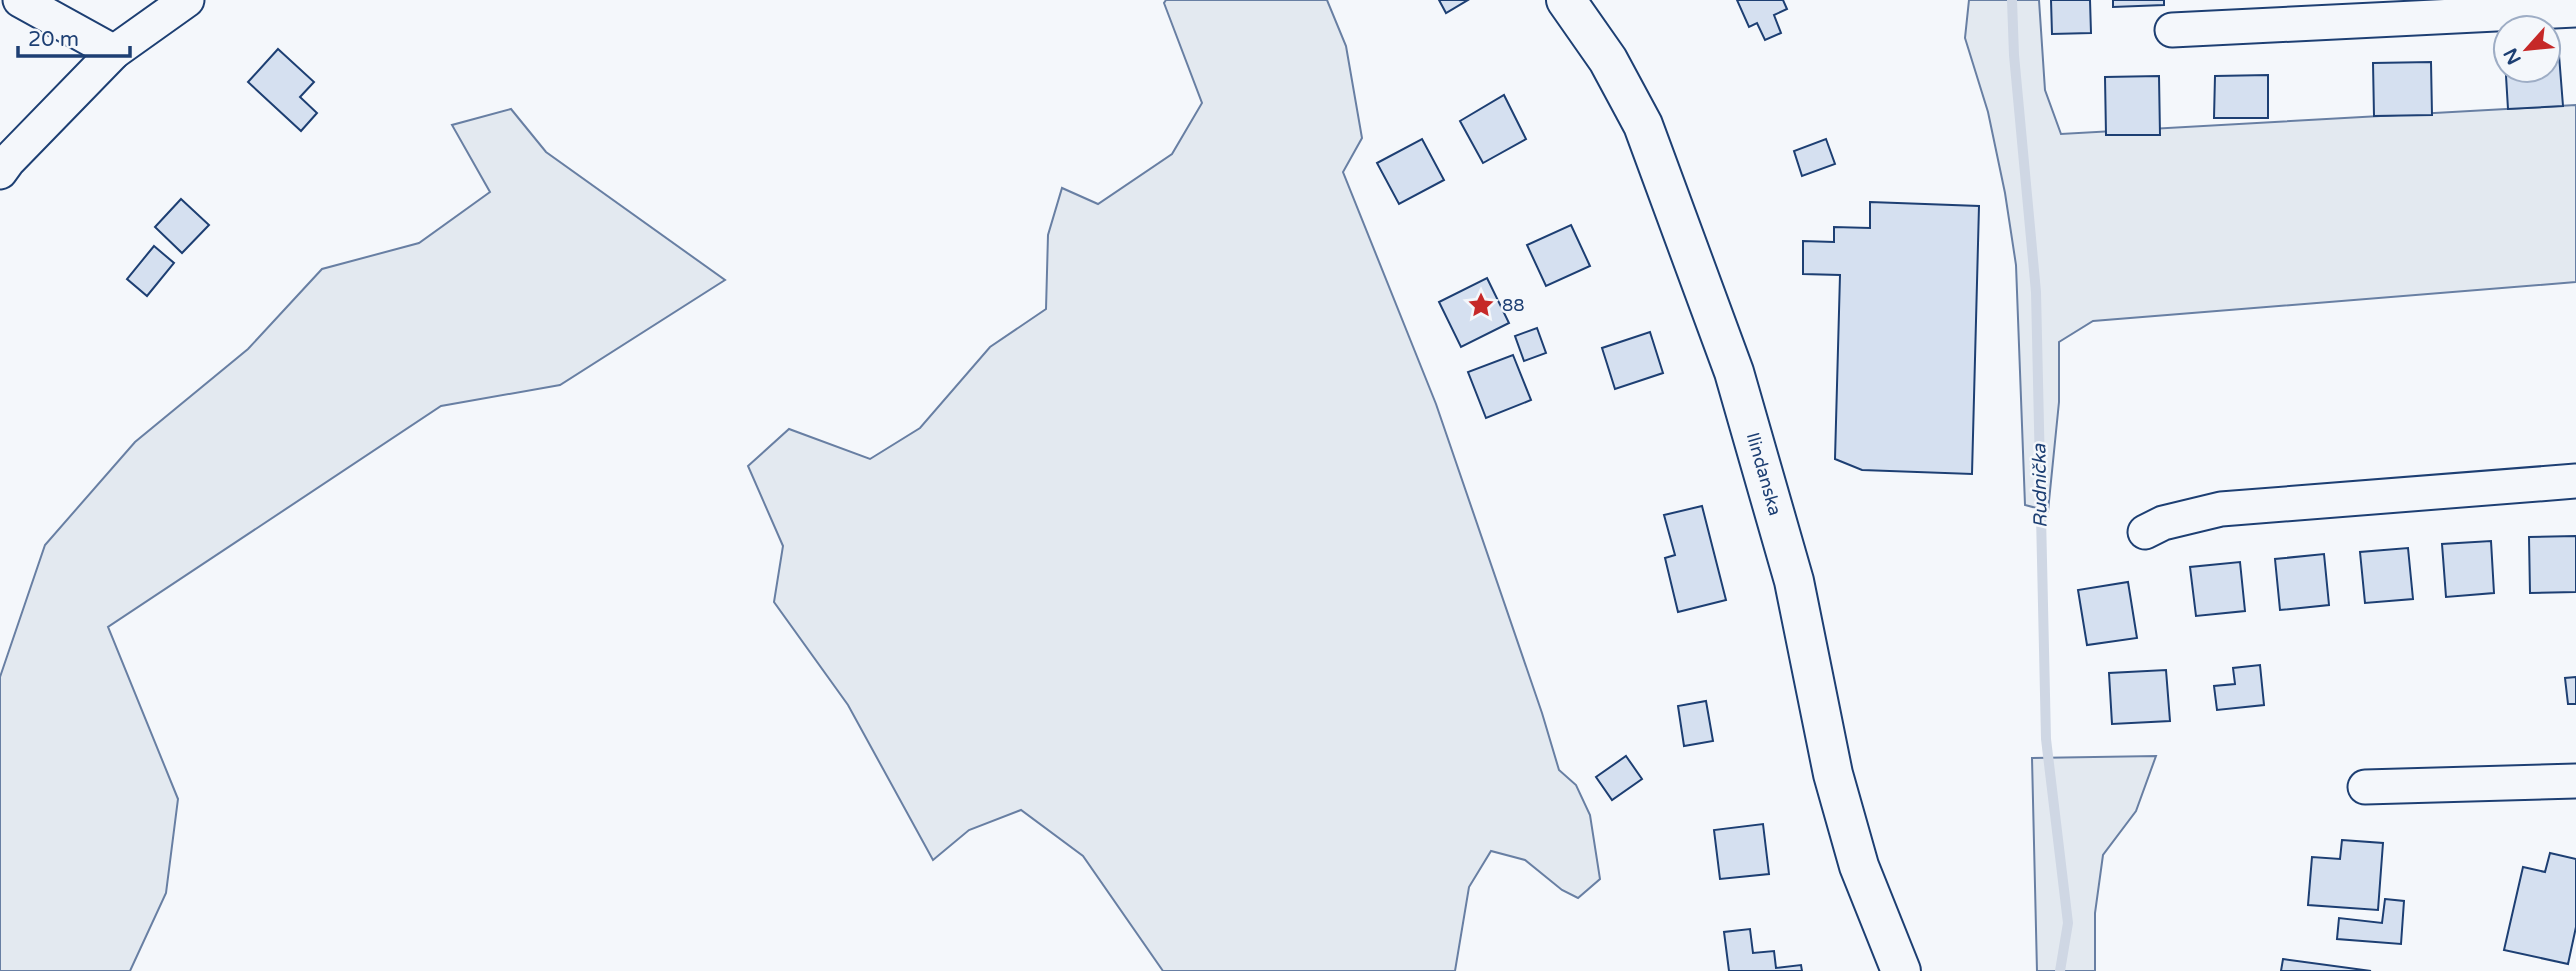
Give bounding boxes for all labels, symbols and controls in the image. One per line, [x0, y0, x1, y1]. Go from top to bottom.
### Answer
scale bar [18, 14, 130, 58]
north arrow [2492, 14, 2562, 84]
text: 20 m [28, 27, 79, 52]
text: N [2499, 44, 2526, 68]
place icon: 88 [1466, 290, 1496, 320]
place label: 88 [1502, 294, 1525, 316]
street label: Ilindanska [1742, 430, 1786, 518]
water label: Rudnička [2028, 442, 2052, 528]

